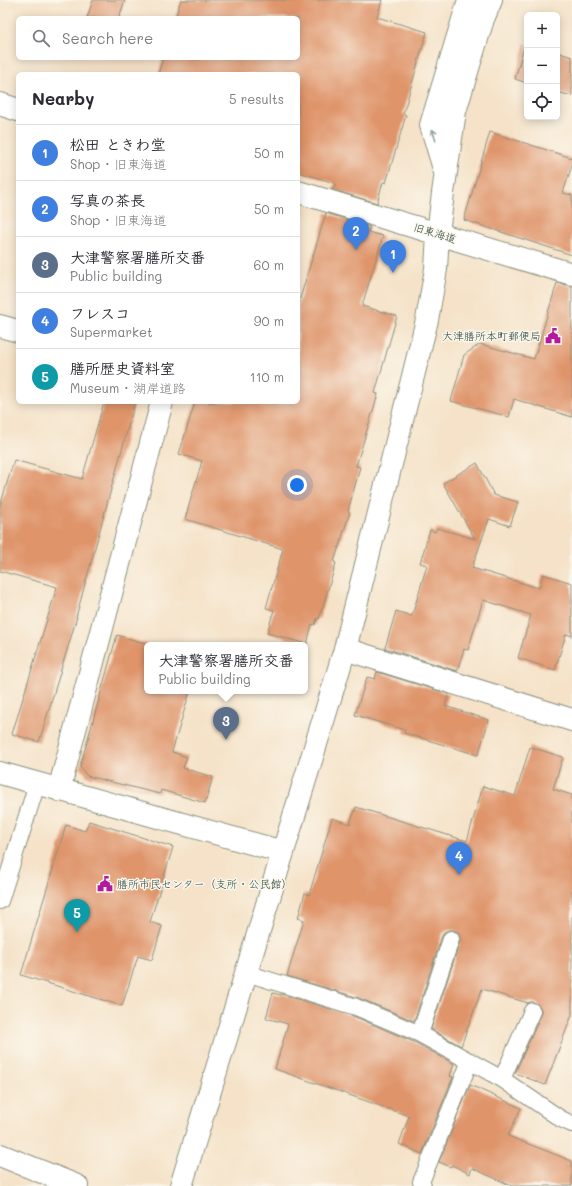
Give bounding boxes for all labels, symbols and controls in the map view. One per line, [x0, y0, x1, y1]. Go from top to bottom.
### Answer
map controls [524, 12, 560, 120]
button: + [524, 12, 560, 48]
search box [16, 16, 300, 60]
icon: search [30, 27, 52, 49]
text: Search here [62, 28, 153, 48]
button: − [524, 48, 560, 84]
button: locate [524, 84, 560, 120]
text: Nearby [32, 87, 94, 109]
text: 5 results [229, 90, 284, 107]
one-way arrow [430, 129, 437, 142]
text: 松田 ときわ堂 [70, 134, 165, 154]
text: 1 [42, 144, 48, 161]
text: 50 m [254, 144, 284, 161]
text: Shop · 旧東海道 [70, 155, 166, 172]
text: 写真の茶長 [70, 190, 145, 210]
text: 2 [41, 200, 49, 217]
text: 50 m [254, 200, 284, 217]
text: Shop · 旧東海道 [70, 211, 166, 228]
pin: 2 [343, 217, 369, 250]
street label: 旧東海道 [412, 219, 458, 246]
pin: 1 [380, 240, 406, 273]
text: 大津警察署膳所交番 [70, 247, 205, 267]
text: 3 [41, 256, 49, 273]
text: 60 m [254, 256, 284, 273]
text: Public building [70, 267, 162, 284]
text: フレスコ [70, 303, 130, 323]
text: 4 [41, 312, 49, 329]
text: 90 m [254, 312, 284, 329]
text: Supermarket [70, 323, 153, 340]
public building icon: 大津膳所本町郵便局 [544, 327, 562, 345]
place label: 大津膳所本町郵便局 [442, 328, 541, 343]
text: 膳所歴史資料室 [70, 358, 175, 378]
text: 5 [41, 368, 49, 385]
text: 110 m [250, 368, 284, 385]
text: Museum · 湖岸道路 [70, 379, 185, 396]
your location [287, 475, 307, 495]
popup [144, 642, 308, 694]
text: 大津警察署膳所交番 [158, 650, 294, 670]
text: Public building [158, 670, 250, 687]
pin: 3 [213, 707, 239, 740]
pin: 4 [446, 842, 472, 875]
public building icon: 膳所市民センター（支所・公民館） [96, 875, 114, 893]
place label: 膳所市民センター（支所・公民館） [117, 876, 293, 891]
pin: 5 [64, 899, 90, 932]

